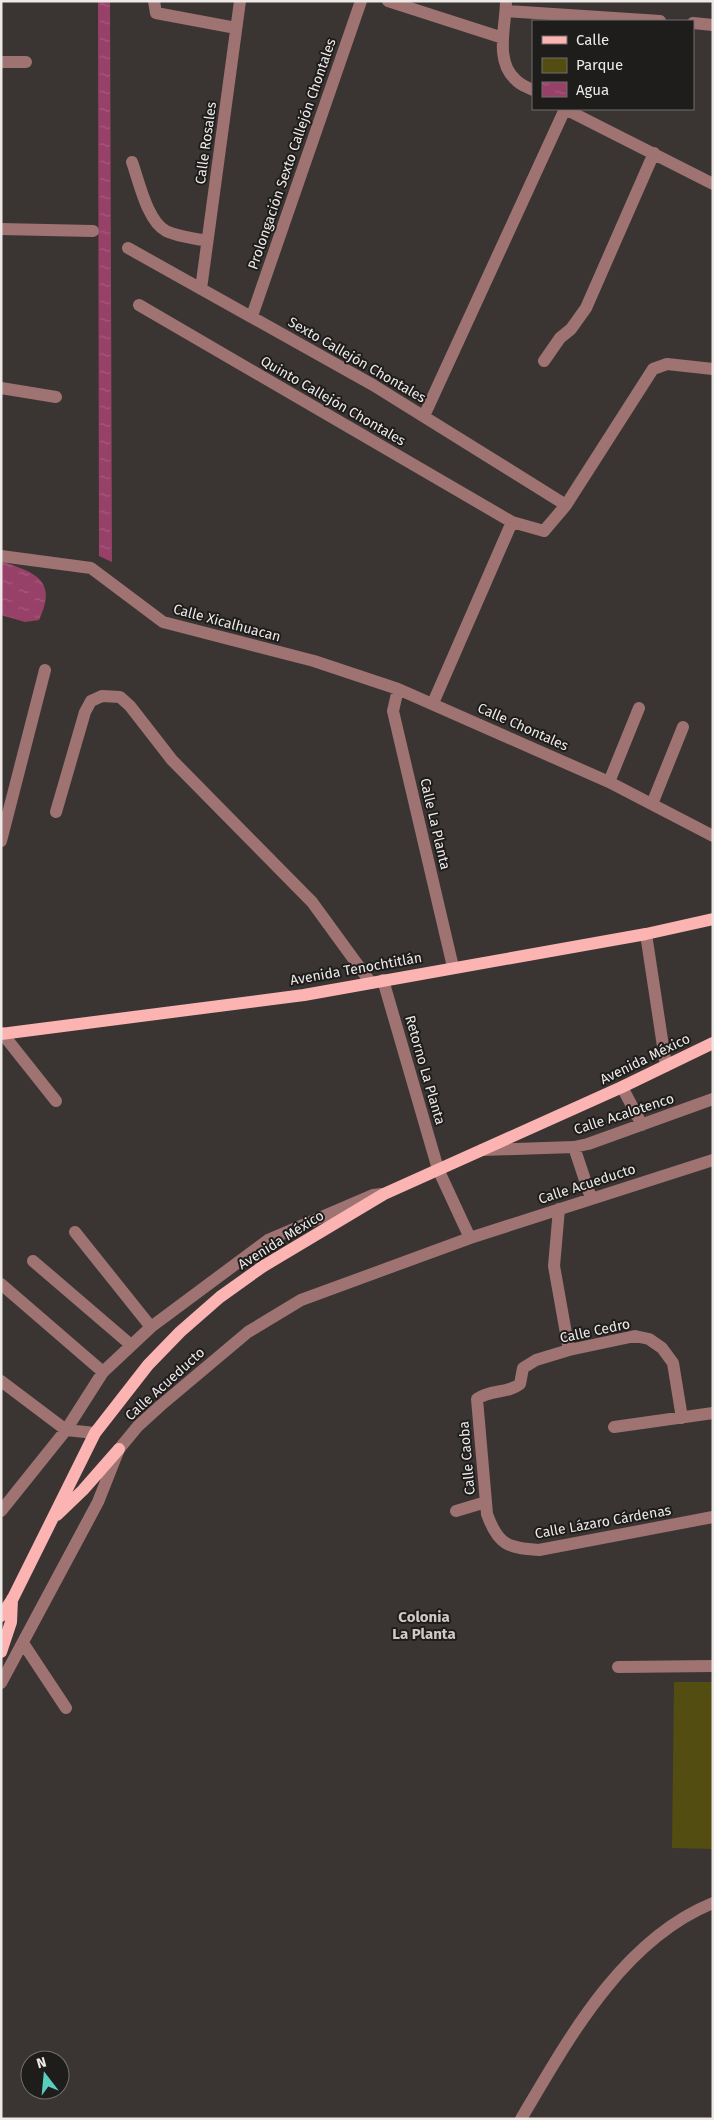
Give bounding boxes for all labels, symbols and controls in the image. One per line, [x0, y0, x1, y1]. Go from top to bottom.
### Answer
legend [532, 20, 694, 110]
text: Calle [576, 31, 609, 49]
street label: Prolongación Sexto Callejón Chontales [244, 36, 340, 272]
text: Parque [576, 56, 623, 74]
text: Agua [576, 81, 609, 99]
street label: Calle Rosales [192, 100, 220, 185]
street label: Sexto Callejón Chontales [285, 314, 429, 407]
street label: Quinto Callejón Chontales [257, 352, 409, 450]
street label: Calle Xicalhuacan [171, 600, 283, 646]
street label: Calle Chontales [475, 699, 571, 755]
street label: Calle La Planta [416, 777, 454, 871]
street label: Avenida Tenochtitlán [289, 949, 423, 989]
street label: Retorno La Planta [401, 1013, 449, 1127]
street label: Avenida México [597, 1030, 693, 1088]
street label: Calle Acalotenco [572, 1090, 676, 1138]
street label: Calle Acueducto [536, 1160, 638, 1208]
street label: Avenida México [235, 1207, 327, 1273]
street label: Calle Cedro [558, 1315, 632, 1347]
street label: Calle Acueducto [122, 1344, 208, 1424]
street label: Calle Caoba [455, 1420, 479, 1496]
street label: Calle Lázaro Cárdenas [534, 1502, 673, 1542]
district label: Colonia La Planta [392, 1608, 456, 1643]
north arrow [20, 2050, 70, 2100]
text: N [35, 2054, 48, 2072]

